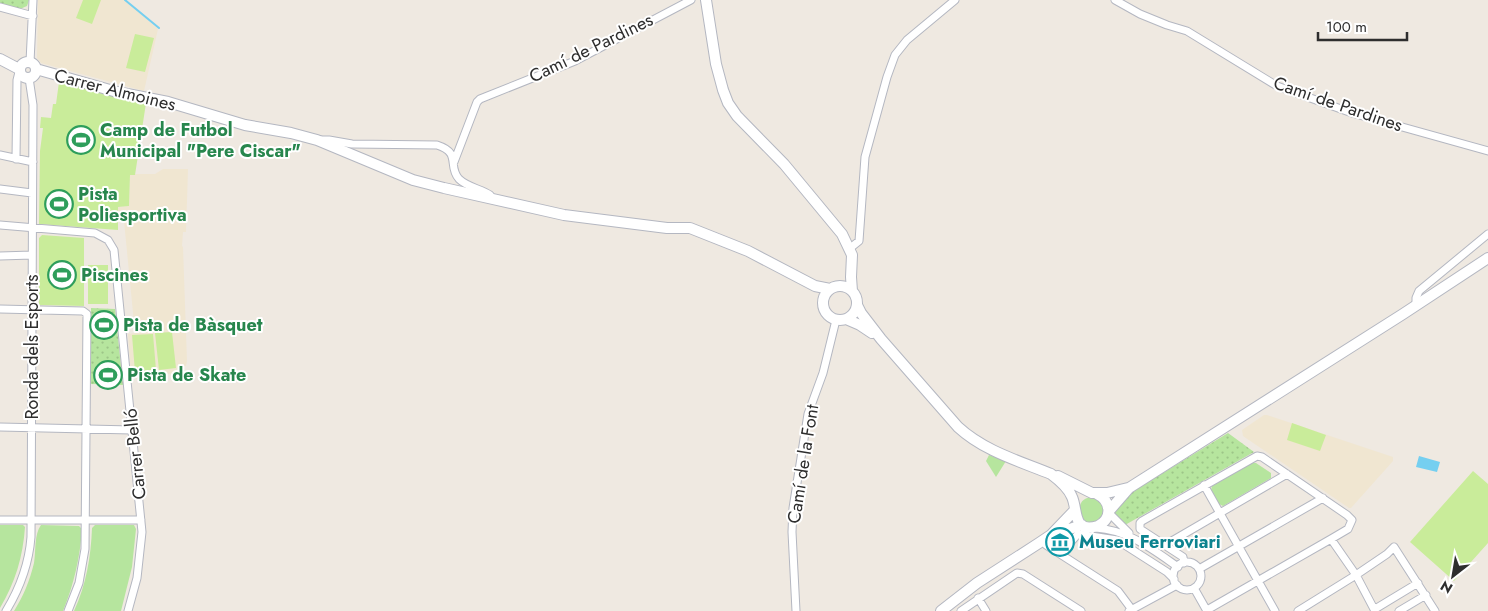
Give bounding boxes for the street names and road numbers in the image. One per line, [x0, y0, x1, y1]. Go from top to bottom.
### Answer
street label: Camí de Pardines [525, 7, 657, 89]
street label: Carrer Almoines [51, 62, 179, 118]
street label: Camí de Pardines [1270, 70, 1406, 138]
street label: Ronda dels Esports [19, 275, 45, 420]
street label: Camí de la Font [781, 402, 825, 525]
street label: Carrer Belló [117, 407, 153, 501]

